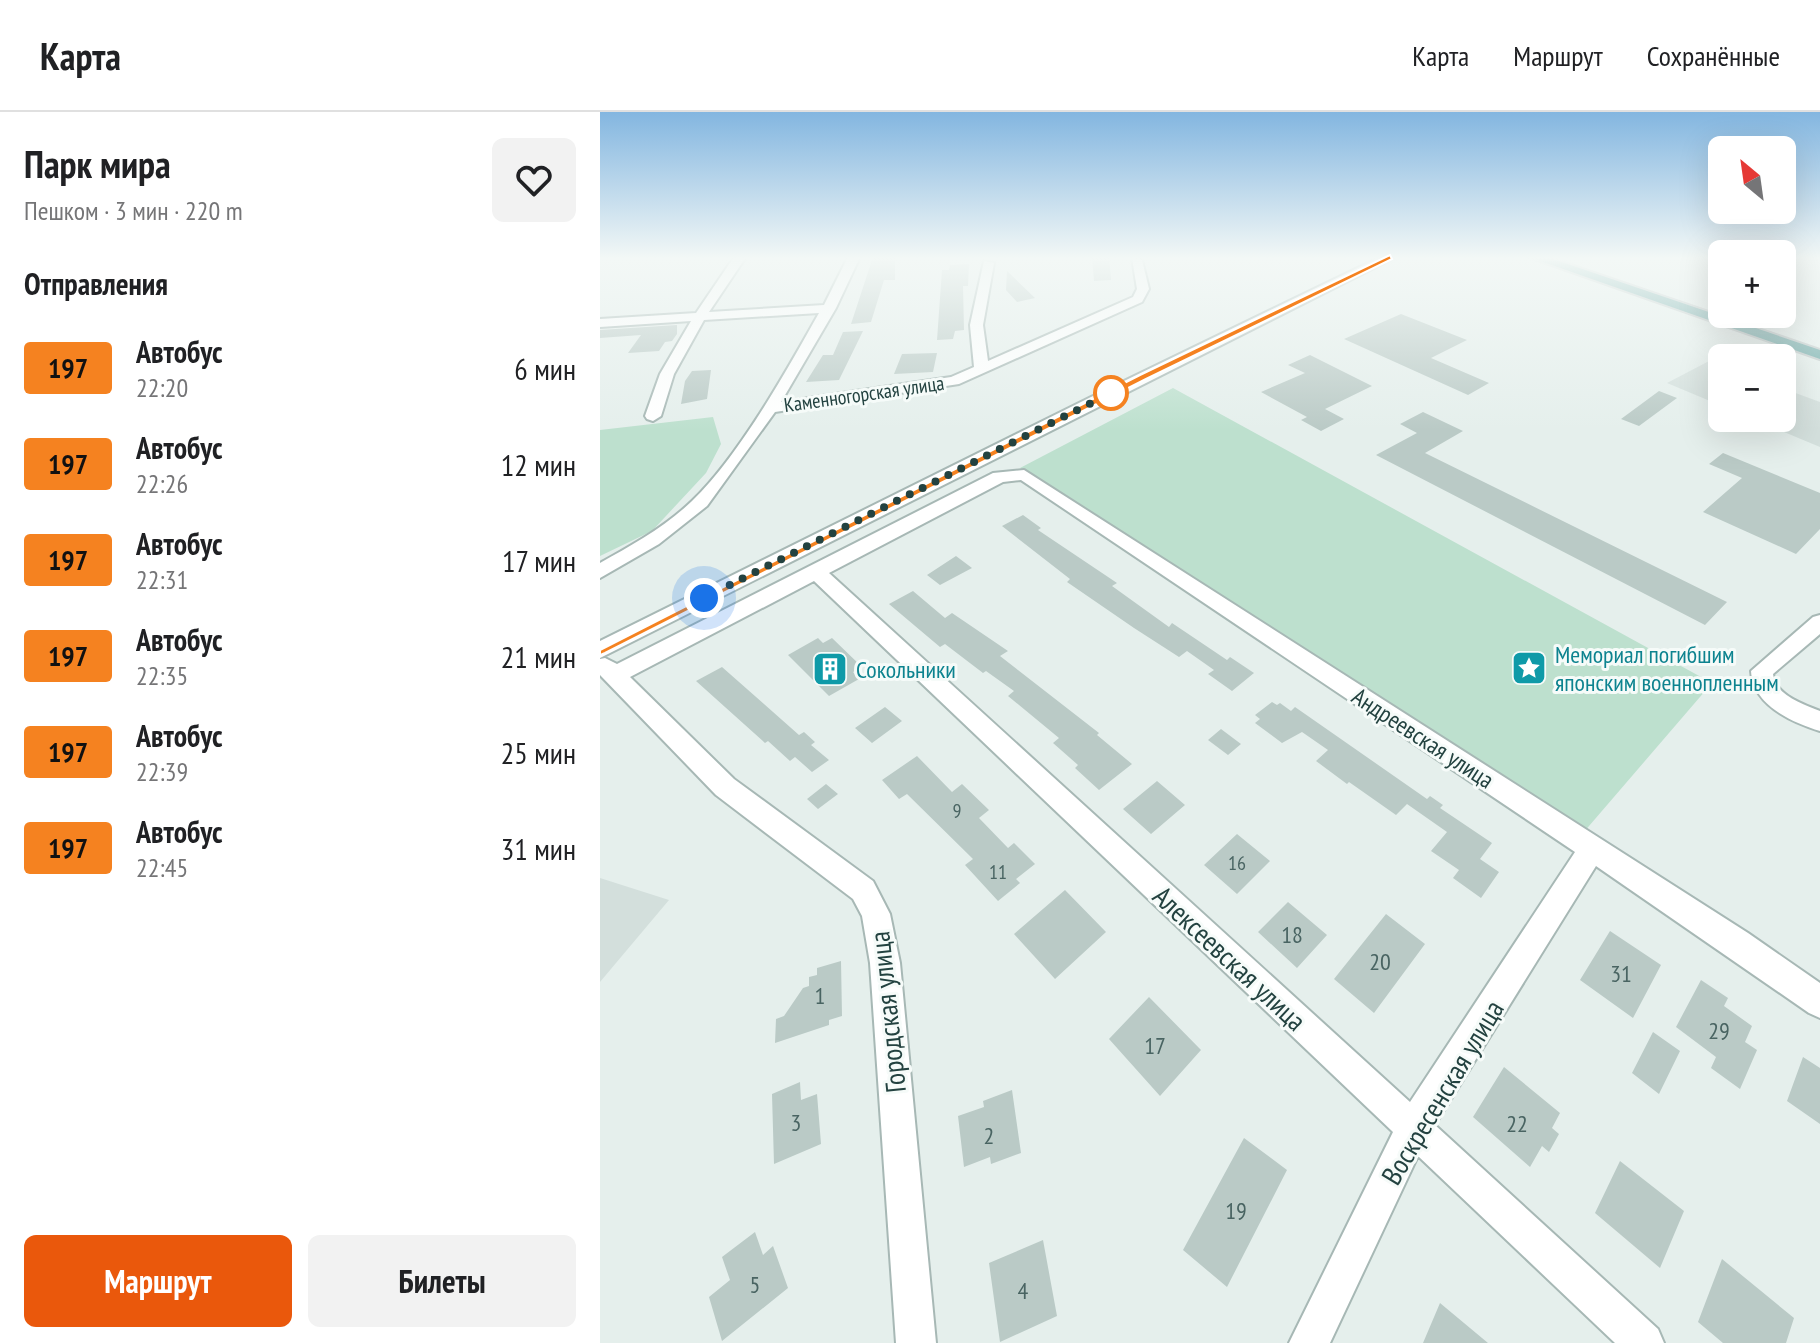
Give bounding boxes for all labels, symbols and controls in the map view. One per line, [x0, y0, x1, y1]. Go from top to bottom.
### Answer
text: Карта [40, 31, 121, 80]
text: Карта [1412, 37, 1469, 74]
text: Маршрут [1513, 37, 1603, 74]
text: Сохранённые [1647, 37, 1780, 74]
north arrow [1708, 136, 1796, 224]
map controls [1708, 136, 1796, 432]
button: heart [492, 138, 576, 222]
text: Парк мира [24, 139, 171, 188]
text: Пешком · 3 мин · 220 m [24, 194, 243, 227]
button: + [1708, 240, 1796, 328]
text: Отправления [24, 264, 168, 303]
text: Автобус [136, 332, 223, 371]
button: − [1708, 344, 1796, 432]
text: 197 [48, 349, 88, 386]
text: 6 мин [514, 349, 576, 388]
street label: Каменногорская улица [782, 370, 946, 418]
text: 22:20 [136, 371, 188, 404]
unlabelled marker [1094, 376, 1128, 410]
text: Автобус [136, 428, 223, 467]
text: 197 [48, 445, 88, 482]
text: 12 мин [501, 445, 576, 484]
text: 22:26 [136, 467, 188, 500]
text: Автобус [136, 524, 223, 563]
text: 197 [48, 541, 88, 578]
text: 17 мин [502, 541, 576, 580]
text: 22:31 [136, 563, 188, 596]
your location [684, 578, 724, 618]
text: Автобус [136, 620, 223, 659]
text: 197 [48, 637, 88, 674]
text: 21 мин [501, 637, 576, 676]
place label: Мемориал погибшим японским военнопленным [1555, 639, 1779, 698]
place icon: Мемориал погибшим японским военнопленным [1510, 649, 1548, 687]
building icon: Сокольники [811, 650, 849, 688]
place label: Сокольники [856, 654, 956, 685]
text: 22:35 [136, 659, 188, 692]
street label: Андреевская улица [1346, 681, 1500, 795]
text: Автобус [136, 716, 223, 755]
text: 197 [48, 733, 88, 770]
text: 25 мин [501, 733, 576, 772]
text: 22:39 [136, 755, 188, 788]
house number: 9 [953, 798, 962, 824]
text: Автобус [136, 812, 223, 851]
text: 197 [48, 829, 88, 866]
text: 31 мин [501, 829, 576, 868]
house number: 16 [1228, 850, 1246, 876]
text: 22:45 [136, 851, 188, 884]
house number: 11 [989, 859, 1007, 885]
street label: Алексеевская улица [1146, 878, 1314, 1038]
house number: 18 [1281, 919, 1303, 950]
street label: Городская улица [860, 929, 914, 1095]
house number: 20 [1369, 946, 1391, 977]
house number: 31 [1610, 958, 1632, 989]
house number: 1 [815, 980, 825, 1011]
street label: Воскресенская улица [1372, 993, 1512, 1191]
house number: 29 [1708, 1015, 1730, 1046]
house number: 17 [1144, 1030, 1166, 1061]
house number: 3 [791, 1107, 801, 1138]
house number: 22 [1506, 1108, 1528, 1139]
house number: 2 [984, 1120, 994, 1151]
house number: 19 [1225, 1195, 1247, 1226]
button: Маршрут [24, 1235, 292, 1327]
button: Билеты [308, 1235, 576, 1327]
house number: 5 [750, 1269, 760, 1300]
house number: 4 [1018, 1275, 1029, 1306]

